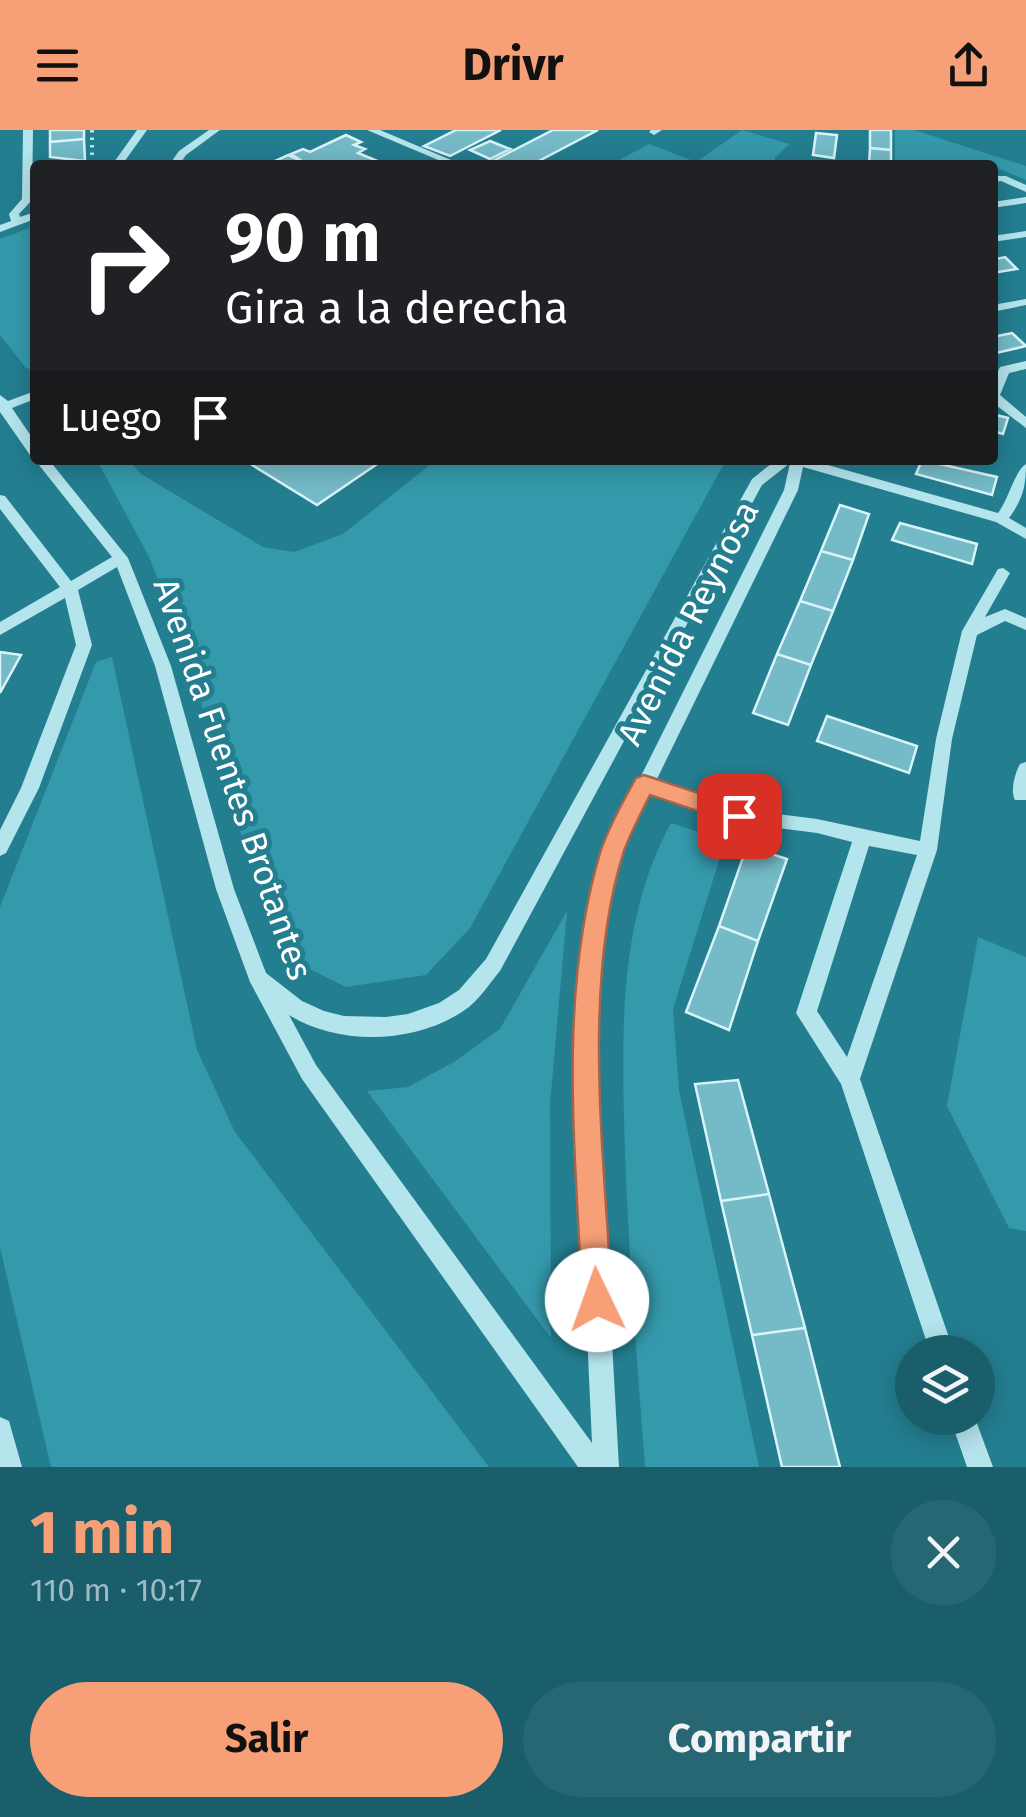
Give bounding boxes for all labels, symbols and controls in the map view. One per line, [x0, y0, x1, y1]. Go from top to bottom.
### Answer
icon: menu [30, 38, 85, 93]
text: Drivr [462, 38, 564, 92]
icon: share [941, 38, 996, 93]
text: 90 m [225, 196, 381, 280]
icon: right [60, 200, 190, 330]
text: Gira a la derecha [225, 281, 568, 335]
icon: arrive [183, 390, 238, 445]
text: Luego [60, 395, 163, 441]
street label: Avenida Reynosa [608, 494, 768, 752]
street label: Avenida Fuentes Brotantes [144, 573, 322, 985]
pin [697, 774, 782, 859]
icon: arrive [712, 789, 767, 844]
position arrow [545, 1248, 649, 1352]
map controls [895, 1335, 995, 1435]
button: layers [895, 1335, 995, 1435]
text: 1 min [30, 1497, 174, 1569]
button: close [891, 1500, 996, 1605]
text: 110 m · 10:17 [30, 1571, 202, 1609]
button: Salir [30, 1682, 503, 1797]
button: Compartir [523, 1682, 996, 1797]

